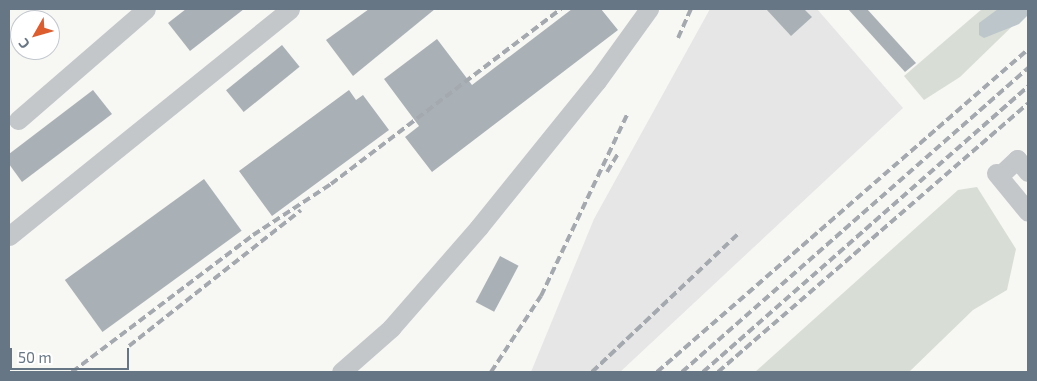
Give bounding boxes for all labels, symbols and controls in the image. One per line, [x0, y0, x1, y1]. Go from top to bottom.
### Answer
north arrow [10, 10, 60, 60]
text: С [14, 35, 33, 52]
scale bar [12, 338, 131, 370]
text: 50 m [18, 348, 52, 366]

